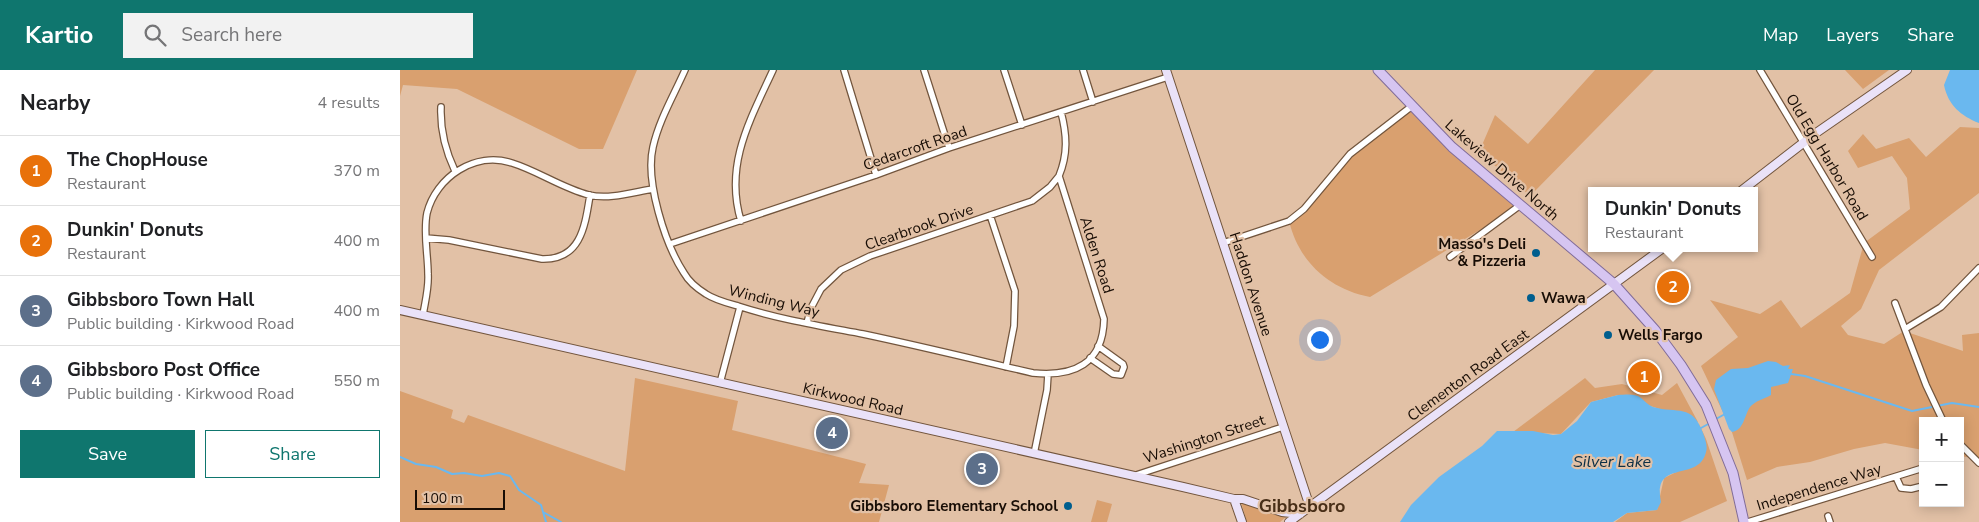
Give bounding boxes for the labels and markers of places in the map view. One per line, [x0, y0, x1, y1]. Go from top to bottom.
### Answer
place label: Masso's Deli & Pizzeria [1438, 234, 1526, 271]
marker: Masso's Deli & Pizzeria [1530, 247, 1542, 259]
pin: 2 [1657, 268, 1689, 306]
place label: Wawa [1541, 288, 1586, 308]
marker: Wawa [1525, 292, 1537, 304]
place label: Wells Fargo [1618, 325, 1703, 345]
marker: Wells Fargo [1602, 329, 1614, 341]
pin: 1 [1628, 358, 1660, 396]
pin: 4 [816, 414, 848, 452]
pin: 3 [966, 450, 998, 488]
place label: Gibbsboro Elementary School [850, 496, 1058, 516]
marker: Gibbsboro Elementary School [1062, 500, 1074, 512]

